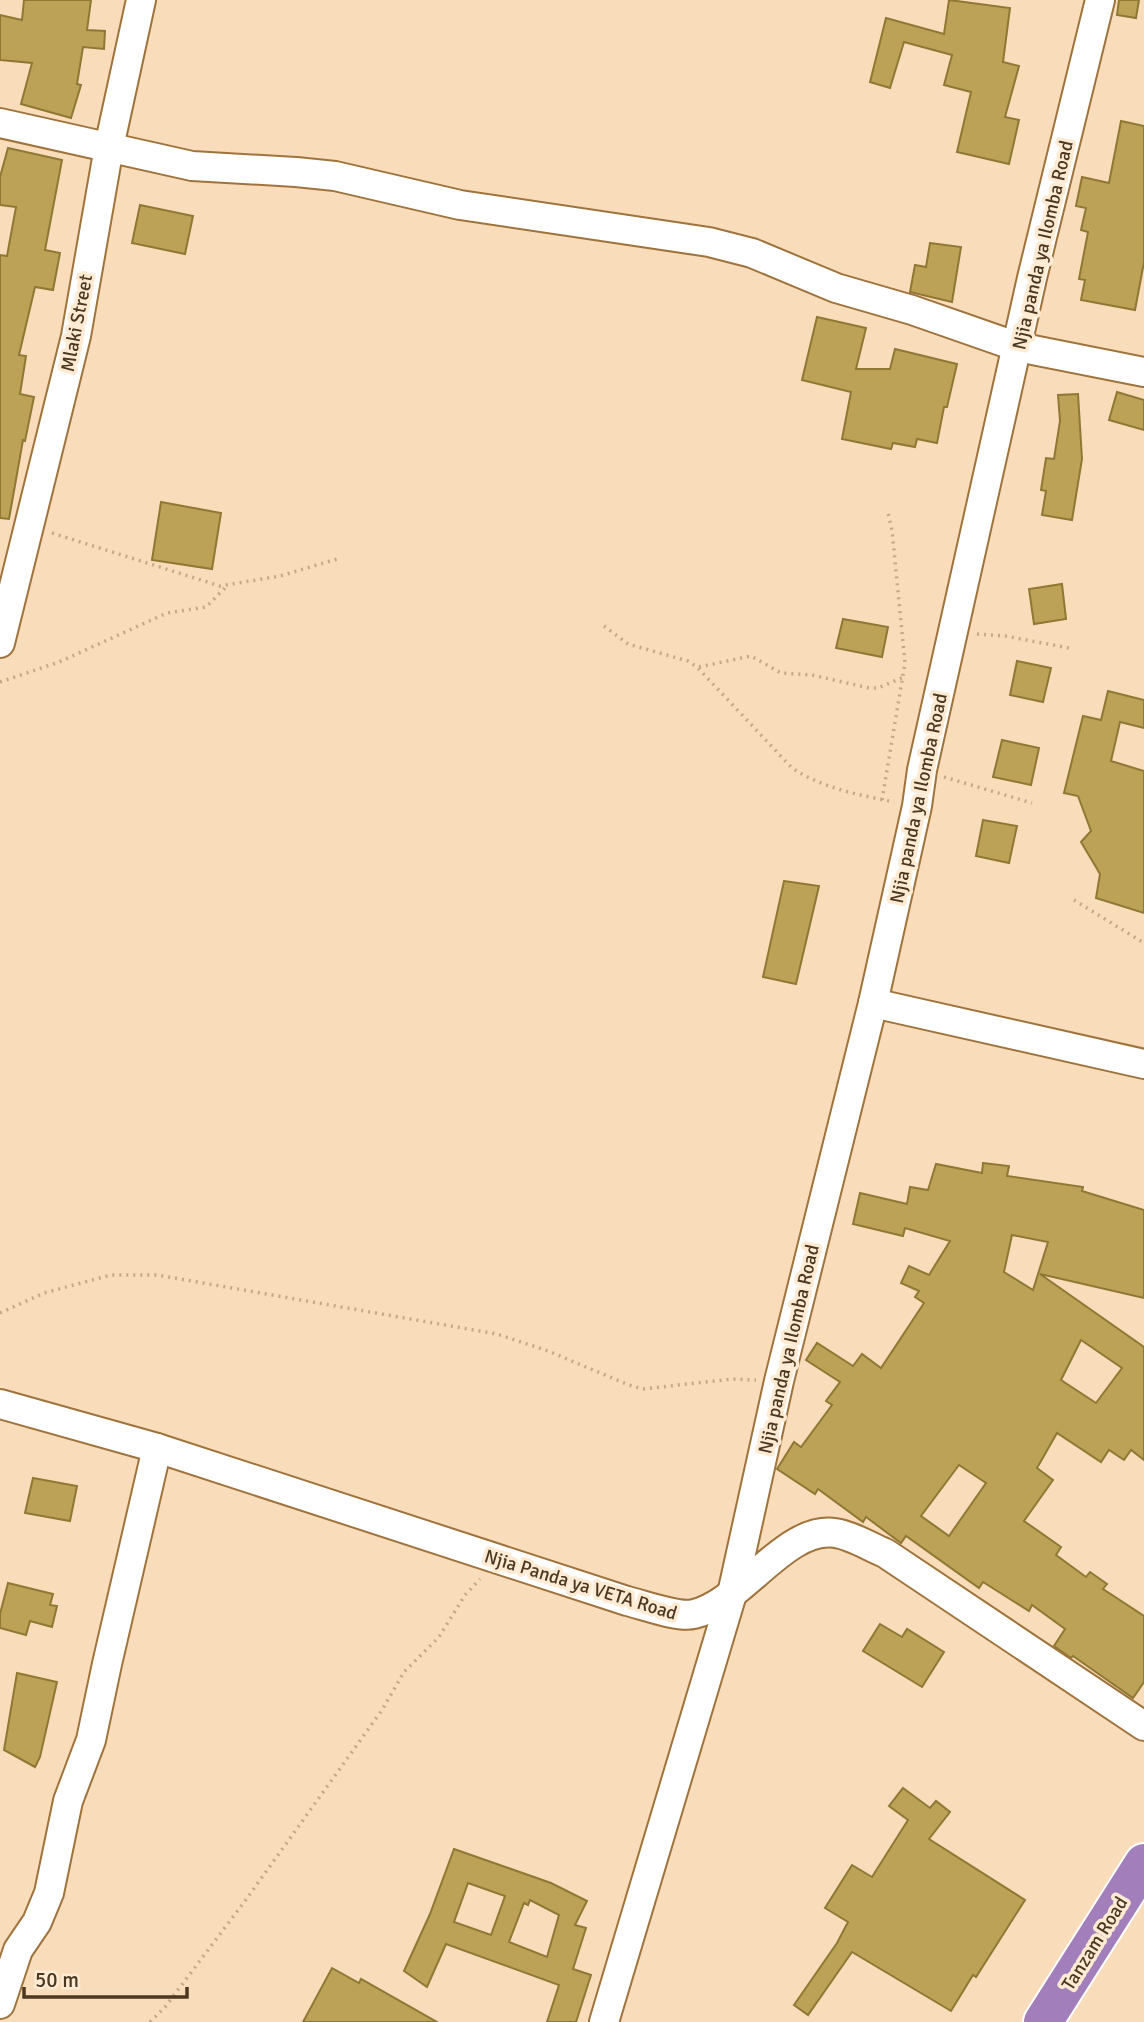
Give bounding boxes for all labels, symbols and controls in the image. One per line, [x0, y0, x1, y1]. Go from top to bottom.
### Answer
street label: Njia panda ya Ilomba Road [1007, 138, 1079, 352]
street label: Mlaki Street [56, 272, 98, 374]
street label: Njia panda ya Ilomba Road [885, 691, 953, 905]
street label: Njia panda ya Ilomba Road [753, 1242, 825, 1456]
street label: Njia Panda ya VETA Road [481, 1544, 680, 1626]
street label: Tanzam Road [1057, 1892, 1133, 1995]
scale bar [24, 1955, 187, 1999]
text: 50 m [35, 1967, 79, 1993]

